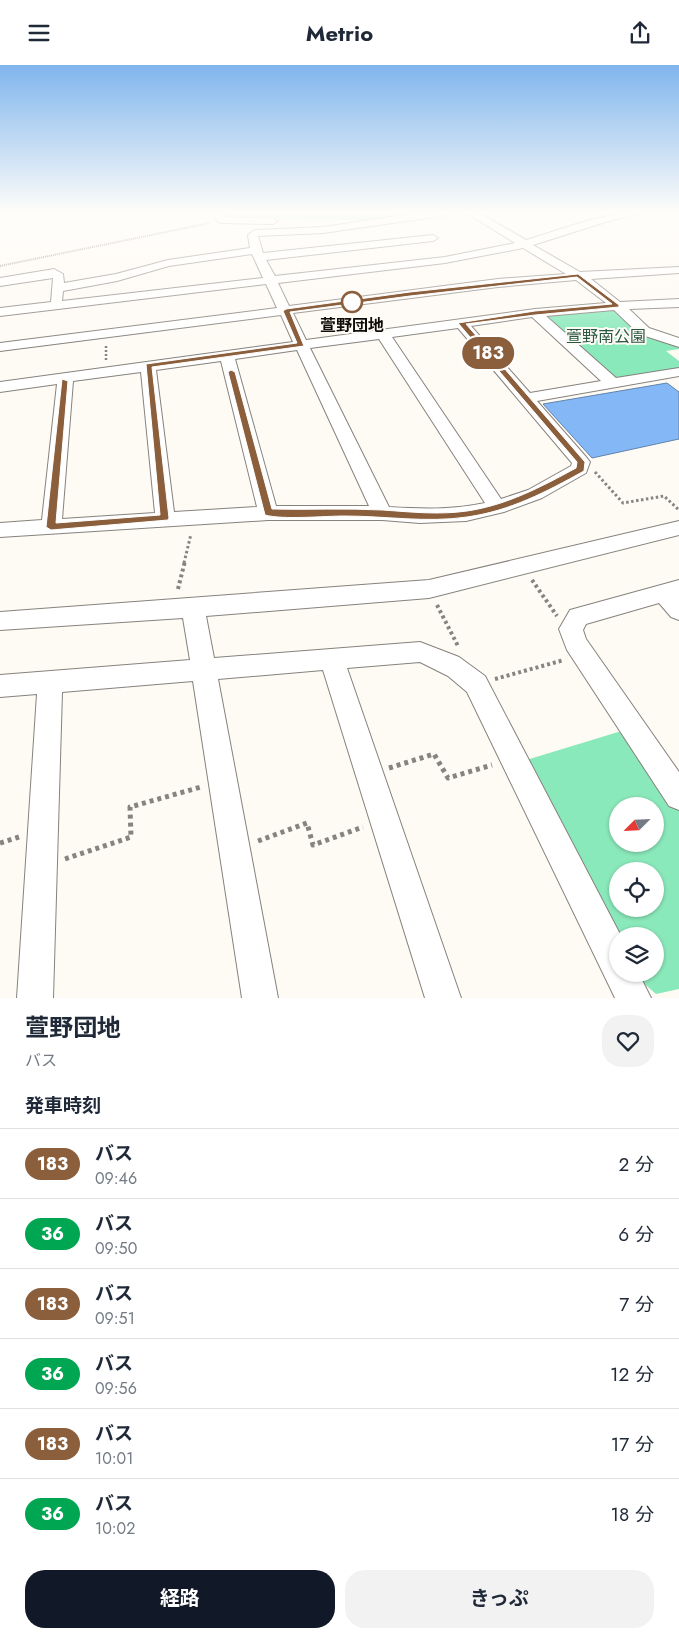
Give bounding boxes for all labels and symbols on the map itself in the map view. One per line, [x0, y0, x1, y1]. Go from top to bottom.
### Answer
marker: 萱野団地 [341, 291, 363, 313]
place label: 萱野団地 [320, 314, 384, 337]
park label: 萱野南公園 [566, 325, 646, 348]
line badge: 183 [459, 337, 517, 369]
north arrow [609, 797, 664, 853]

